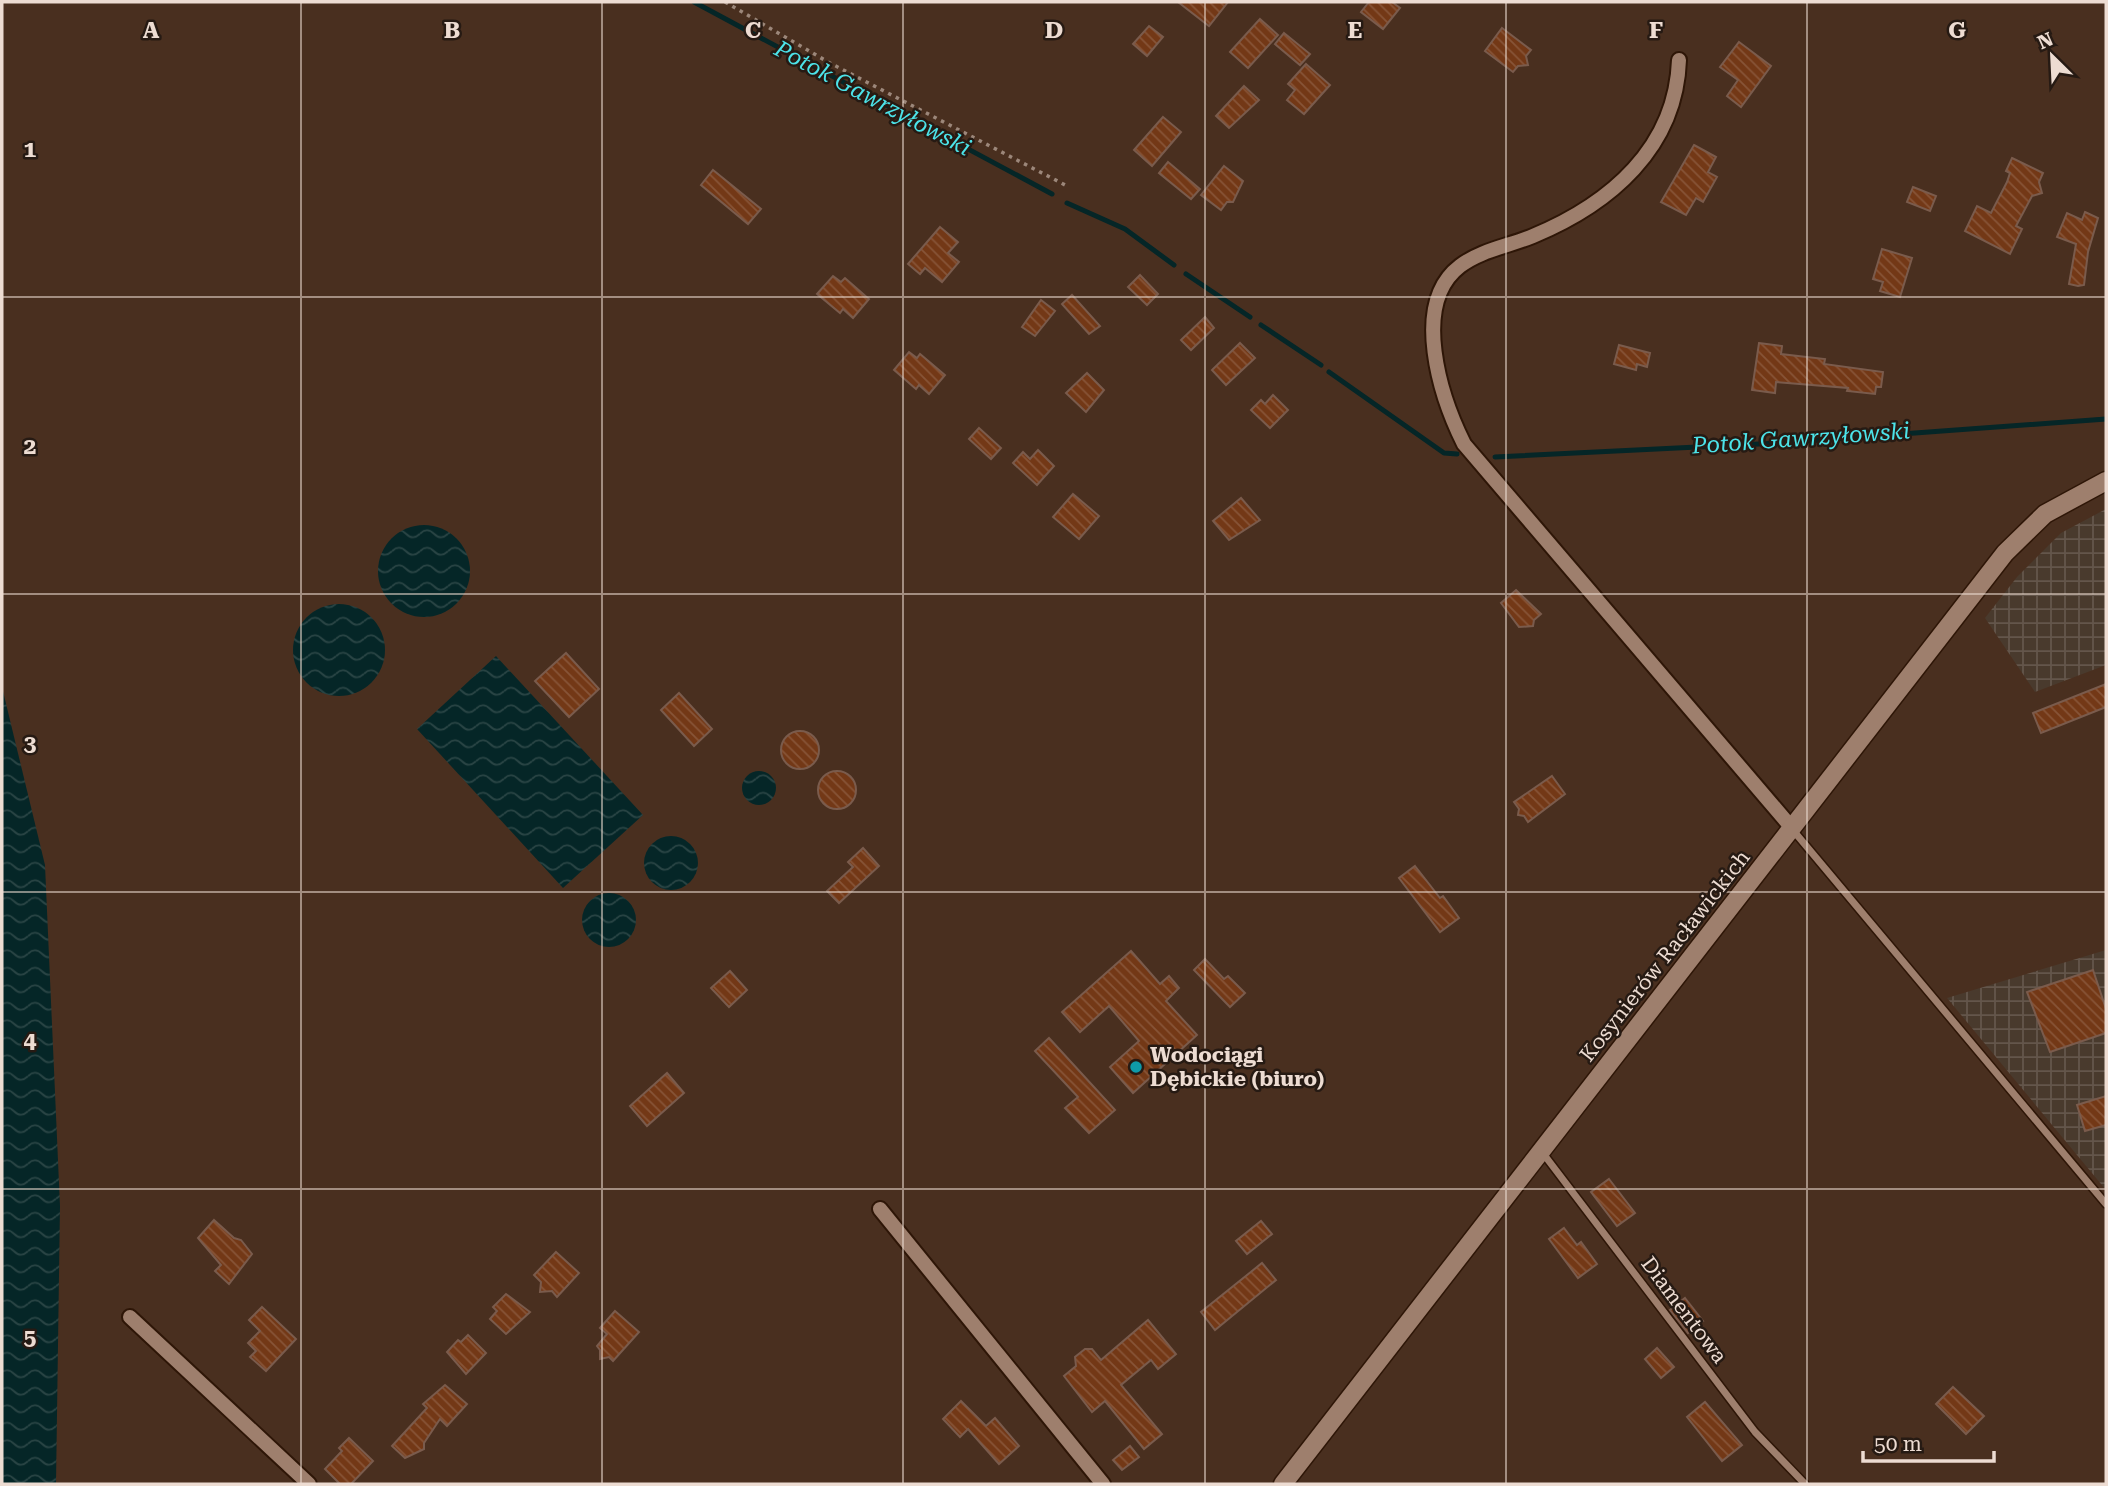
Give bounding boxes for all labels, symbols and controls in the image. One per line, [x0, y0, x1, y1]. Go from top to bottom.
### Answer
text: A [143, 17, 160, 44]
text: B [444, 17, 460, 44]
text: C [745, 17, 761, 44]
text: D [1045, 17, 1063, 44]
text: E [1348, 17, 1362, 44]
text: F [1649, 17, 1663, 44]
text: G [1948, 17, 1966, 44]
north arrow [2017, 21, 2087, 91]
text: N [2034, 27, 2057, 54]
water label: Potok Gawrzyłowski [769, 35, 976, 162]
text: 1 [24, 136, 37, 163]
water label: Potok Gawrzyłowski [1690, 417, 1911, 460]
text: 2 [24, 433, 36, 460]
text: 3 [24, 730, 37, 757]
street label: Kosynierów Racławickich [1575, 845, 1755, 1066]
text: 4 [24, 1027, 37, 1054]
place label: Wodociągi Dębickie (biuro) [1150, 1043, 1324, 1091]
marker: Wodociągi Dębickie (biuro) [1128, 1059, 1144, 1075]
street label: Diamentowa [1636, 1252, 1732, 1368]
text: 5 [24, 1324, 37, 1351]
scale bar [1863, 1420, 1994, 1464]
text: 50 m [1874, 1432, 1922, 1456]

